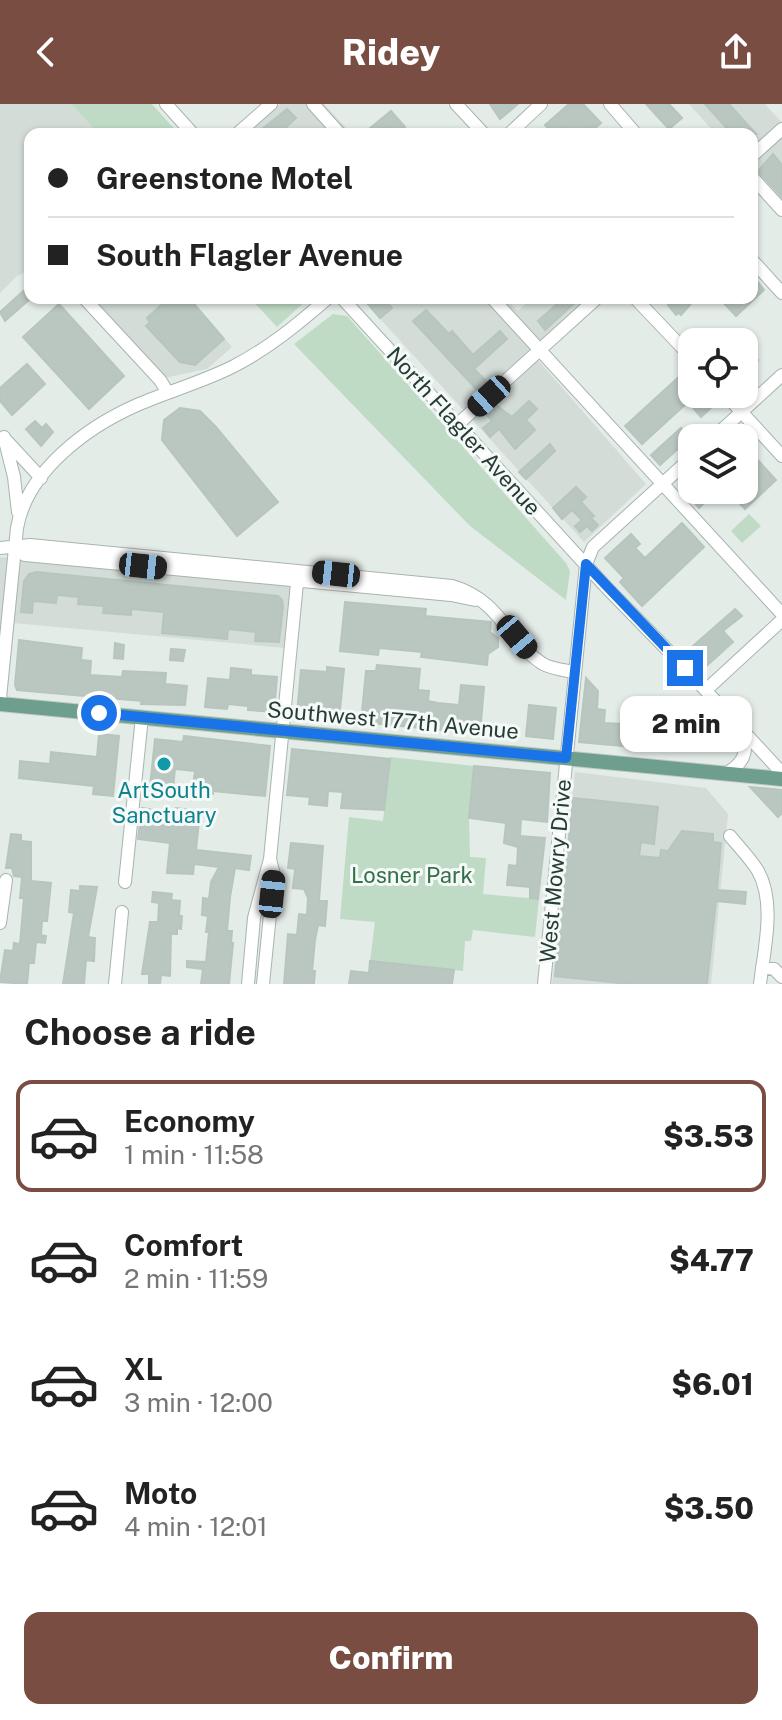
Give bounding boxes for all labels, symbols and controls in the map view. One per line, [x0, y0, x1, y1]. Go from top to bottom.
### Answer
icon: back [24, 30, 68, 74]
icon: share [714, 30, 758, 74]
text: Ridey [342, 31, 440, 73]
text: Greenstone Motel [96, 160, 353, 196]
text: South Flagler Avenue [96, 237, 403, 273]
map controls [678, 328, 758, 504]
button: locate [678, 328, 758, 408]
street label: North Flagler Avenue [382, 342, 546, 520]
car [463, 371, 515, 421]
button: layers [678, 424, 758, 504]
car [118, 552, 168, 580]
car [311, 560, 361, 588]
car [492, 611, 542, 663]
route end [667, 650, 703, 686]
route start [81, 695, 117, 731]
street label: Southwest 177th Avenue [266, 696, 520, 744]
callout: 2 min [619, 696, 751, 752]
text: 2 min [651, 708, 721, 739]
marker: ArtSouth Sanctuary [155, 755, 173, 773]
place label: ArtSouth Sanctuary [111, 777, 217, 828]
street label: West Mowry Drive [534, 778, 576, 964]
park label: Losner Park [351, 862, 473, 888]
car [258, 869, 286, 919]
text: Choose a ride [24, 1011, 256, 1053]
icon: car [28, 1100, 100, 1172]
text: Economy [124, 1103, 255, 1139]
text: $3.53 [663, 1118, 754, 1154]
text: 1 min · 11:58 [124, 1139, 264, 1170]
icon: car [28, 1224, 100, 1296]
text: Comfort [124, 1227, 243, 1263]
text: $4.77 [669, 1242, 754, 1278]
text: 2 min · 11:59 [124, 1263, 268, 1294]
icon: car [28, 1348, 100, 1420]
text: XL [124, 1351, 163, 1387]
text: $6.01 [671, 1366, 754, 1402]
text: 3 min · 12:00 [124, 1387, 273, 1418]
icon: car [28, 1472, 100, 1544]
text: Moto [124, 1475, 197, 1511]
text: $3.50 [664, 1490, 754, 1526]
text: 4 min · 12:01 [124, 1511, 268, 1542]
button: Confirm [24, 1612, 758, 1704]

